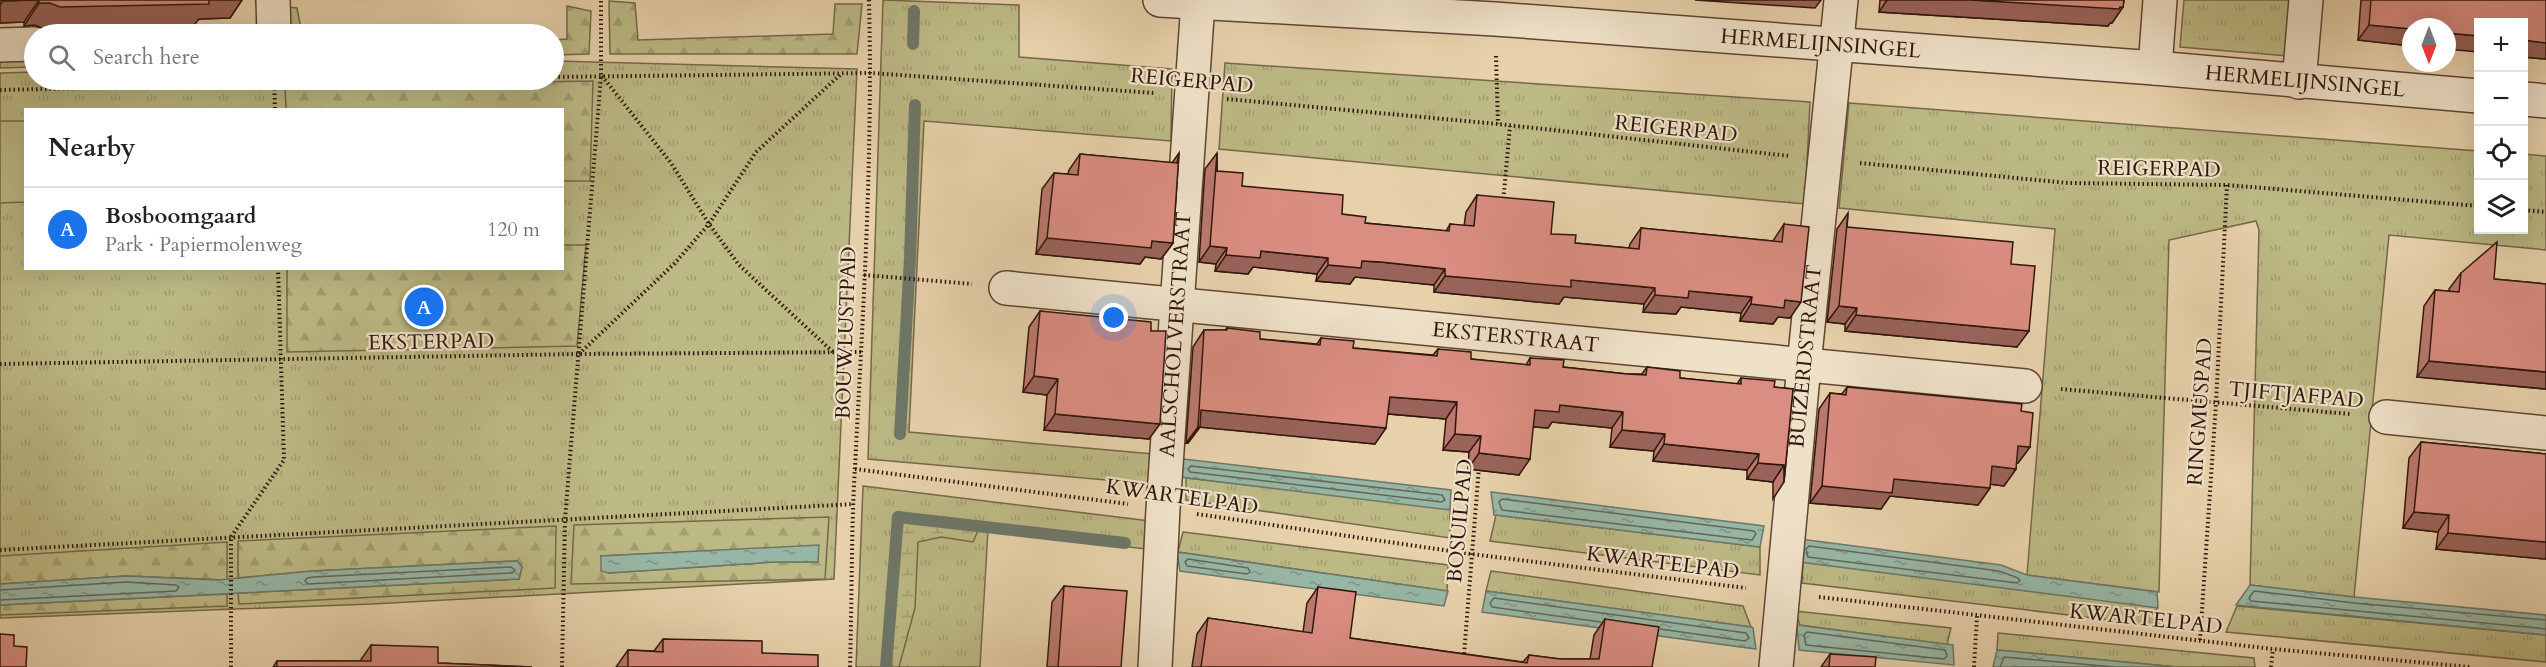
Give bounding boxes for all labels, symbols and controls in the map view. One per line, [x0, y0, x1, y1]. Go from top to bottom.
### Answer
north arrow [2402, 18, 2456, 72]
map controls [2474, 18, 2528, 234]
button: + [2474, 18, 2528, 72]
street label: HERMELIJNSINGEL [1719, 21, 1922, 65]
search box [24, 24, 564, 90]
icon: search [45, 41, 78, 74]
text: Search here [93, 42, 200, 72]
street label: HERMELIJNSINGEL [2204, 58, 2407, 104]
street label: REIGERPAD [1129, 61, 1255, 101]
button: − [2474, 72, 2528, 126]
street label: REIGERPAD [1613, 108, 1739, 150]
button: locate [2474, 126, 2528, 180]
text: Nearby [48, 130, 136, 165]
street label: REIGERPAD [2097, 153, 2221, 185]
button: layers [2474, 180, 2528, 234]
text: Bosboomgaard [105, 201, 256, 231]
street label: AALSCHOLVERSTRAAT [1152, 211, 1198, 459]
text: A [60, 216, 75, 243]
text: 120 m [487, 216, 540, 243]
text: Park · Papiermolenweg [105, 231, 302, 258]
street label: BOUWLUSTPAD [828, 246, 864, 420]
street label: BUIZERDSTRAAT [1782, 263, 1829, 449]
pin: A [404, 284, 444, 330]
your location [1099, 303, 1128, 332]
street label: EKSTERSTRAAT [1431, 315, 1601, 359]
street label: EKSTERPAD [368, 326, 494, 358]
street label: RINGMUSPAD [2180, 337, 2220, 487]
street label: TJIFTJAFPAD [2227, 375, 2365, 415]
street label: BOSUILPAD [1440, 458, 1480, 584]
street label: KWARTELPAD [1104, 472, 1260, 522]
street label: KWARTELPAD [1585, 539, 1741, 587]
street label: KWARTELPAD [2068, 597, 2224, 641]

